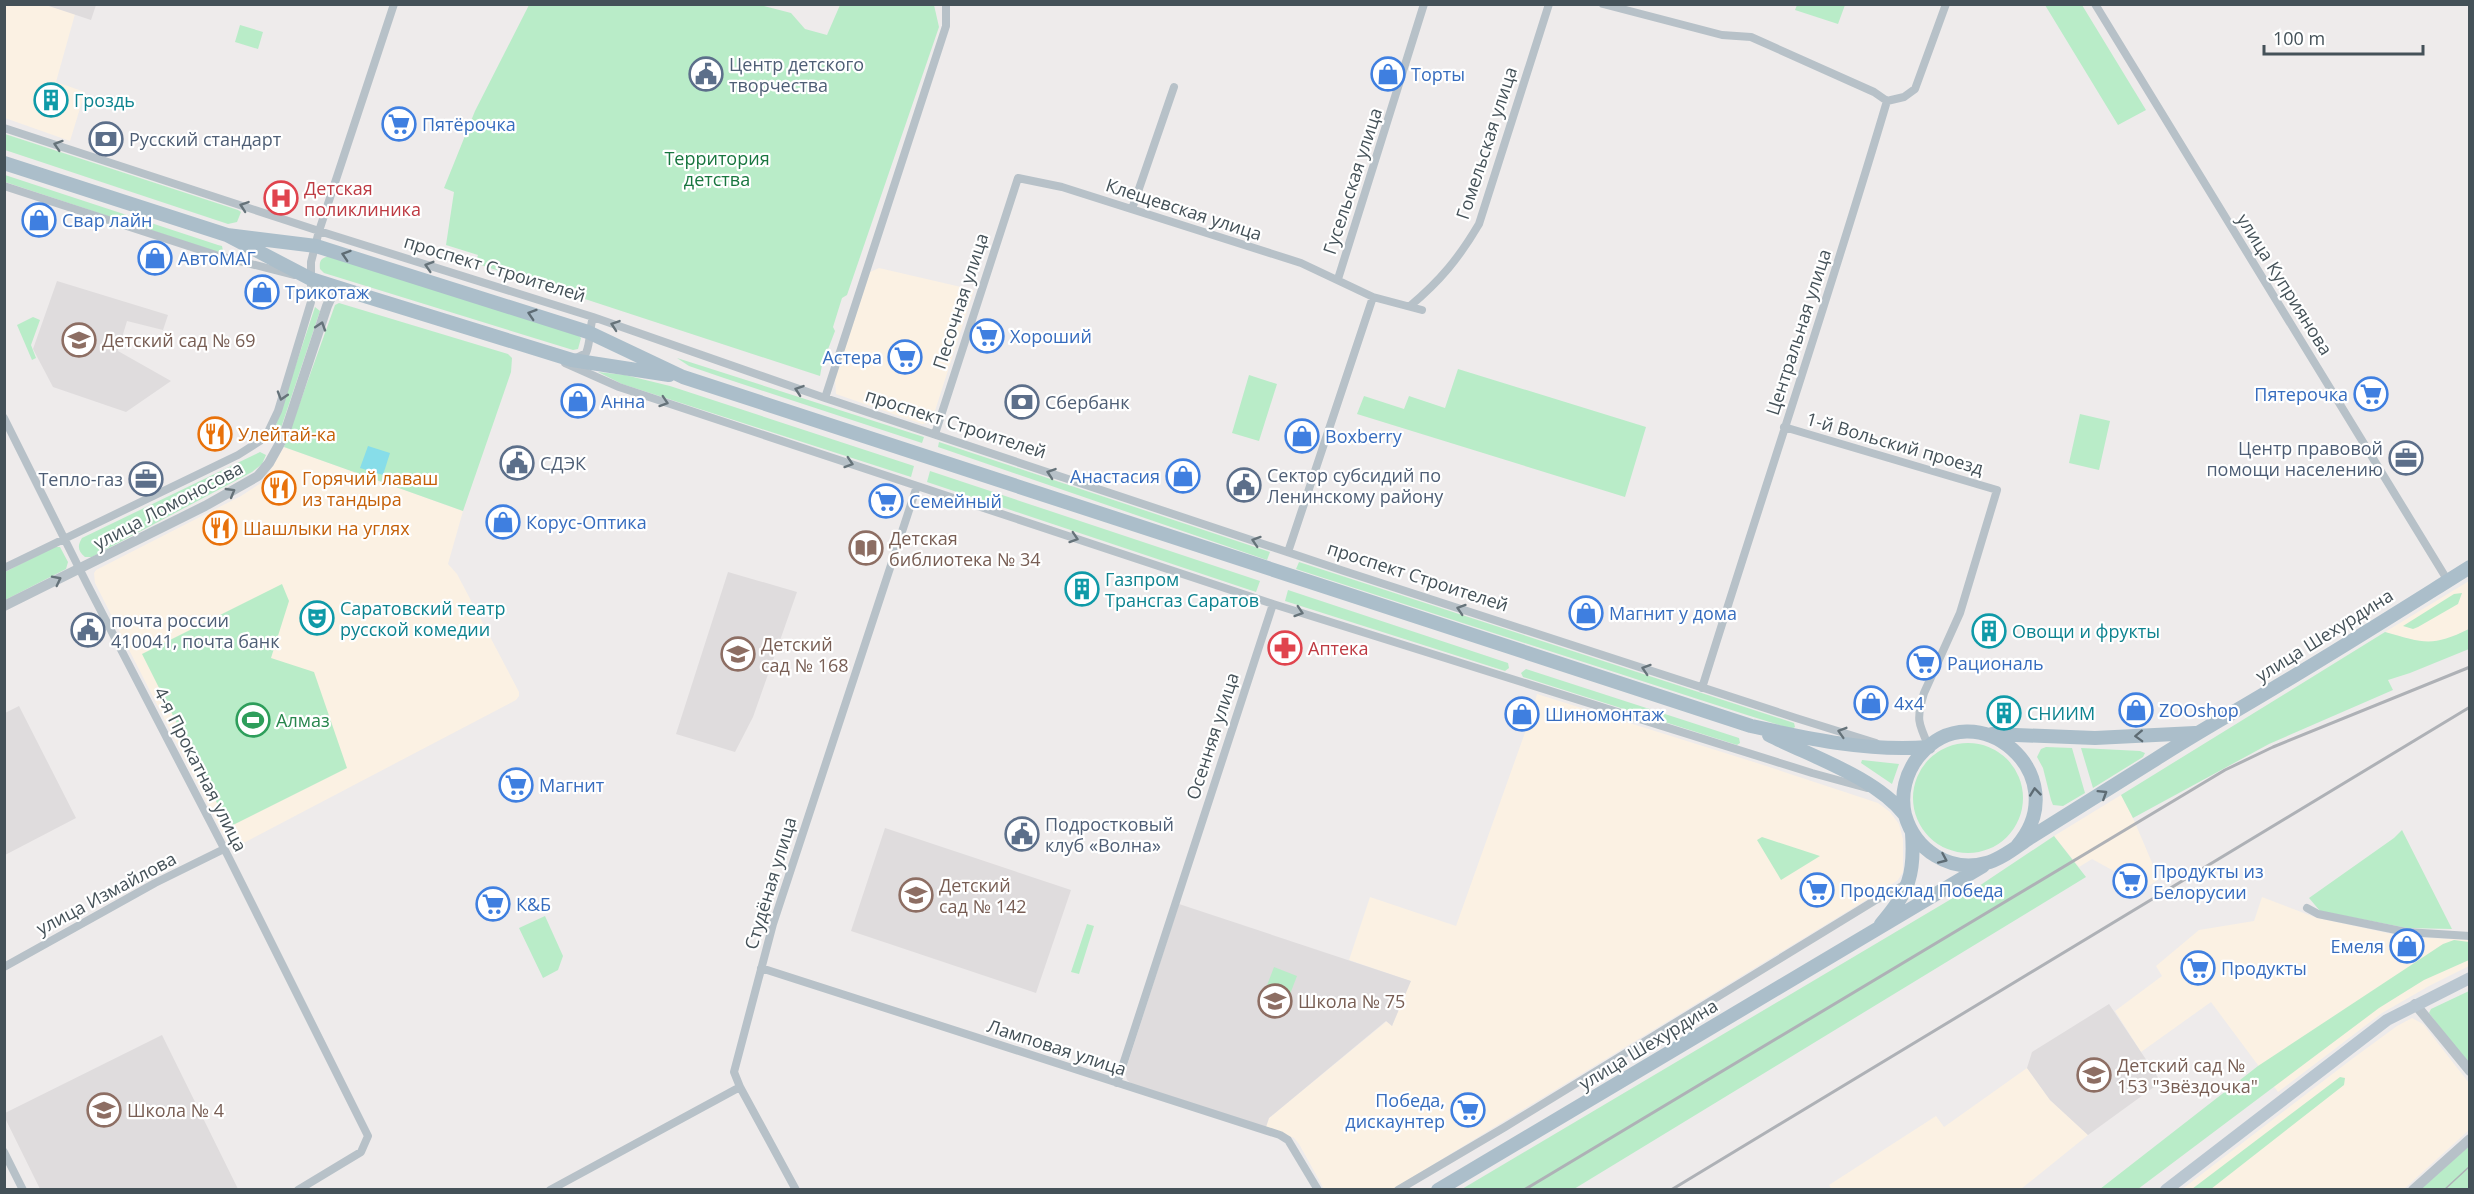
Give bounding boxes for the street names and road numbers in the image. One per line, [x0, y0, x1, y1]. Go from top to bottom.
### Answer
street label: Гомельская улица [1450, 64, 1522, 222]
street label: Гусельская улица [1317, 105, 1387, 257]
street label: Клещевская улица [1103, 172, 1265, 246]
street label: улица Куприянова [2232, 209, 2338, 359]
street label: проспект Строителей [401, 229, 589, 307]
street label: Песочная улица [927, 230, 993, 372]
street label: Центральная улица [1760, 246, 1836, 418]
street label: проспект Строителей [862, 382, 1050, 464]
street label: 1-й Вольский проезд [1804, 406, 1986, 480]
street label: улица Ломоносова [89, 455, 247, 555]
street label: проспект Строителей [1324, 535, 1512, 617]
street label: улица Шехурдина [2251, 583, 2397, 687]
street label: Осенняя улица [1180, 669, 1244, 803]
street label: 4-я Прокатная улица [149, 683, 253, 855]
street label: Студёная улица [738, 814, 802, 952]
street label: улица Измайлова [32, 846, 180, 940]
street label: улица Шехурдина [1574, 993, 1722, 1095]
street label: Ламповая улица [984, 1013, 1130, 1081]

